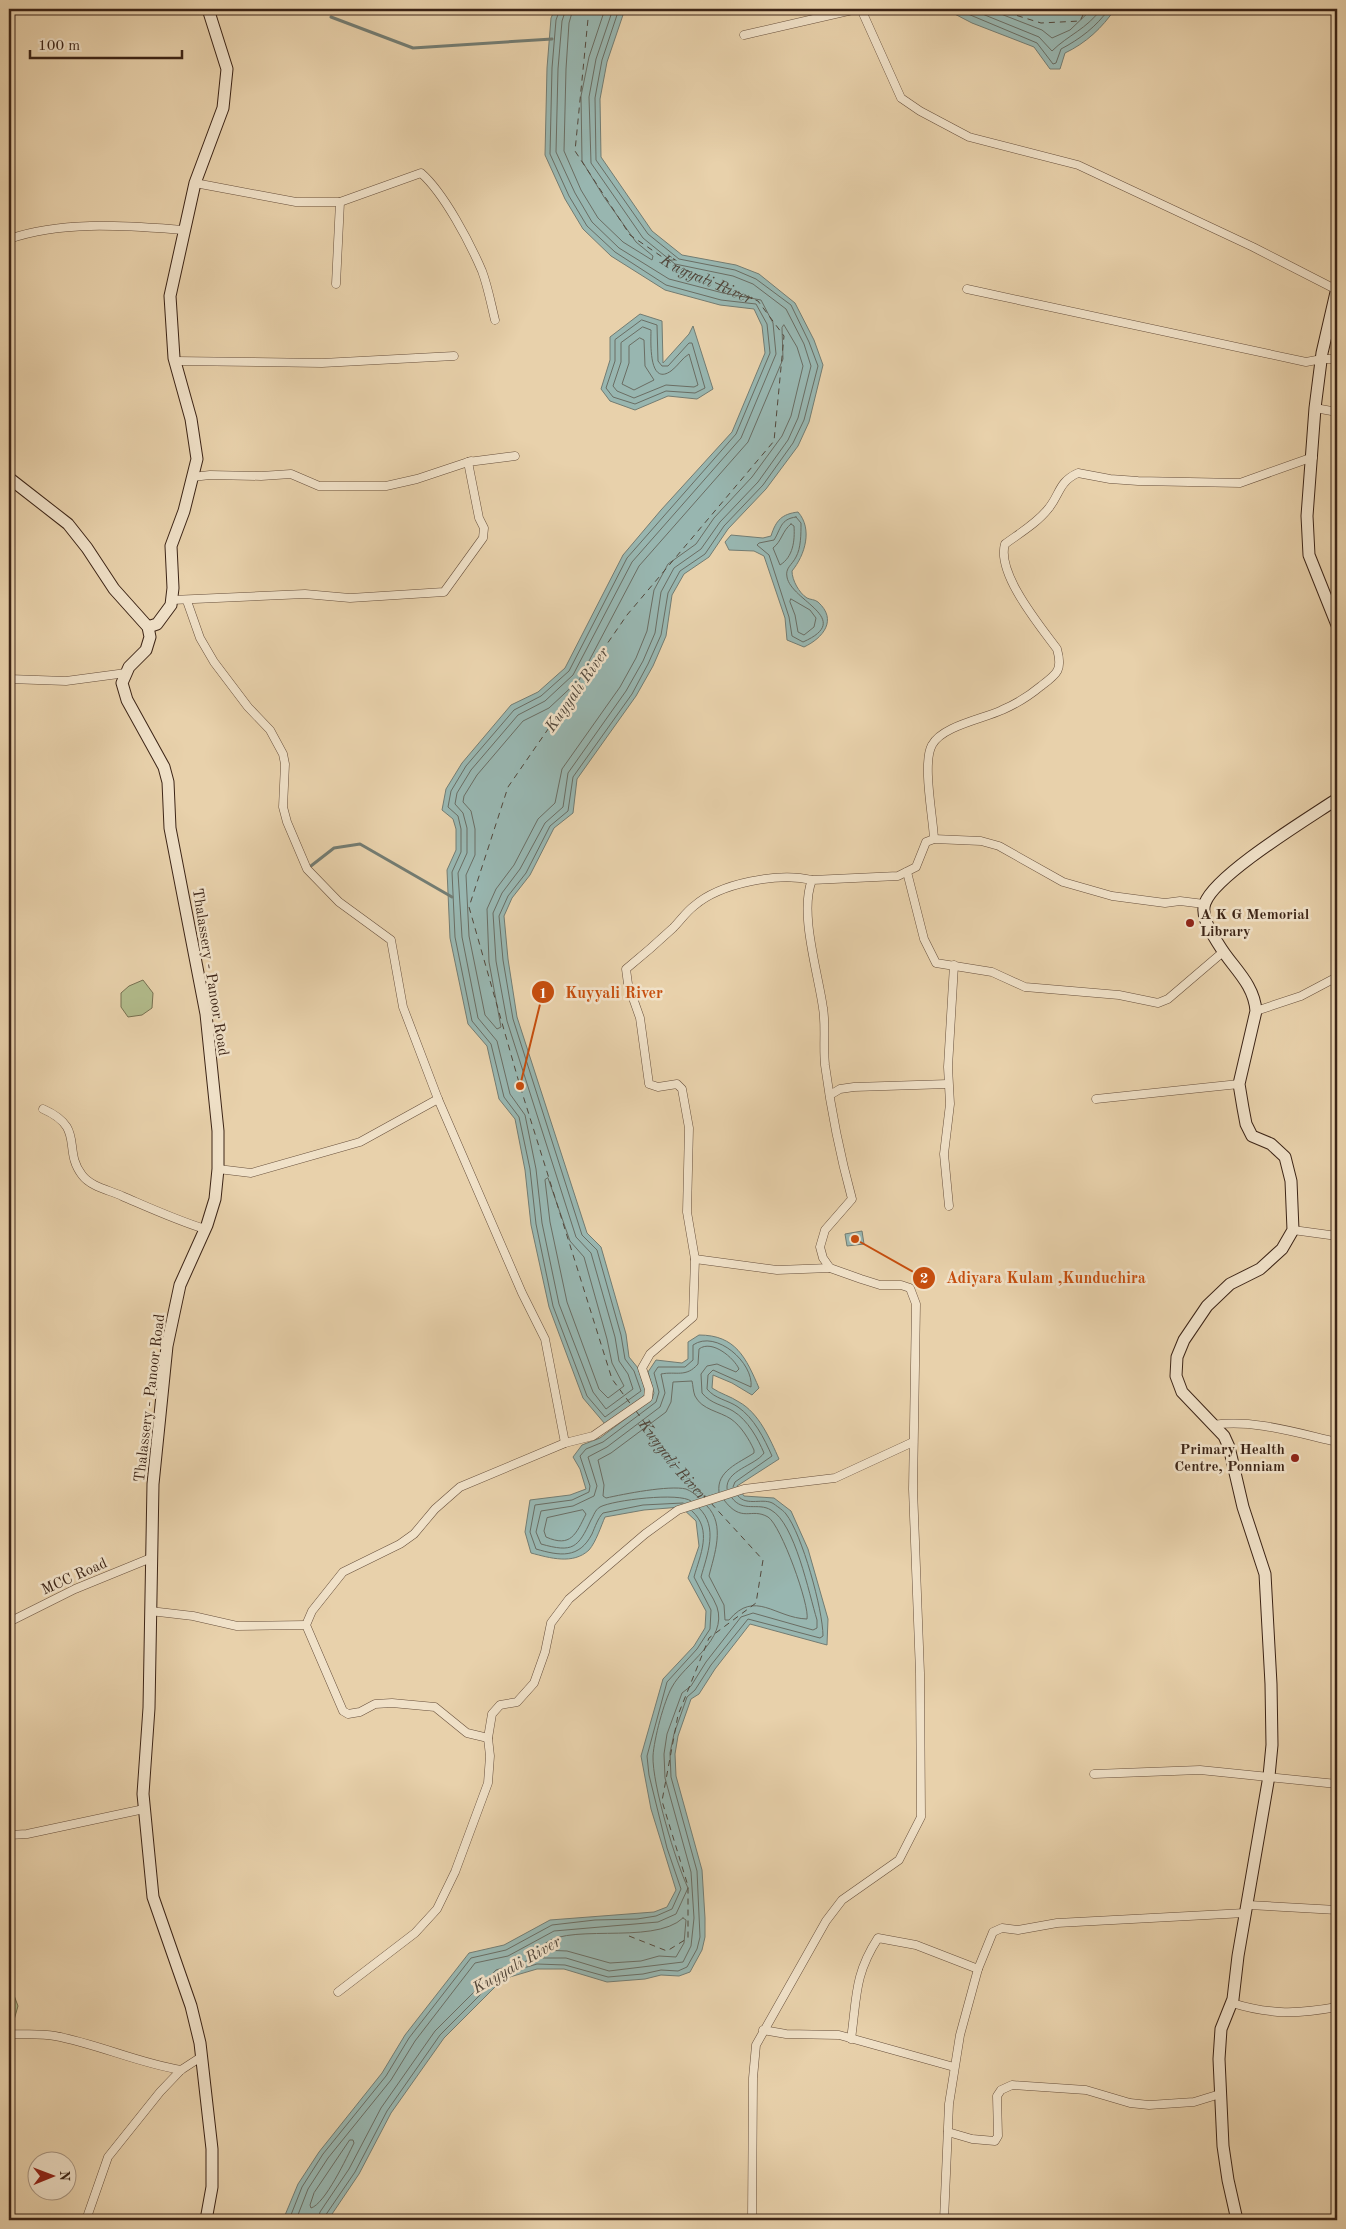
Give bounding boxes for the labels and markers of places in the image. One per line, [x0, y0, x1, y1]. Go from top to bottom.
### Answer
place label: A K G Memorial Library [1200, 908, 1310, 940]
marker: A K G Memorial Library [1184, 917, 1196, 929]
callout: Kuyyali River [530, 977, 673, 1008]
callout: Adiyara Kulam ,Kunduchira [911, 1262, 1156, 1293]
place label: Primary Health Centre, Ponniam [1174, 1443, 1285, 1475]
marker: Primary Health Centre, Ponniam [1289, 1452, 1301, 1464]

